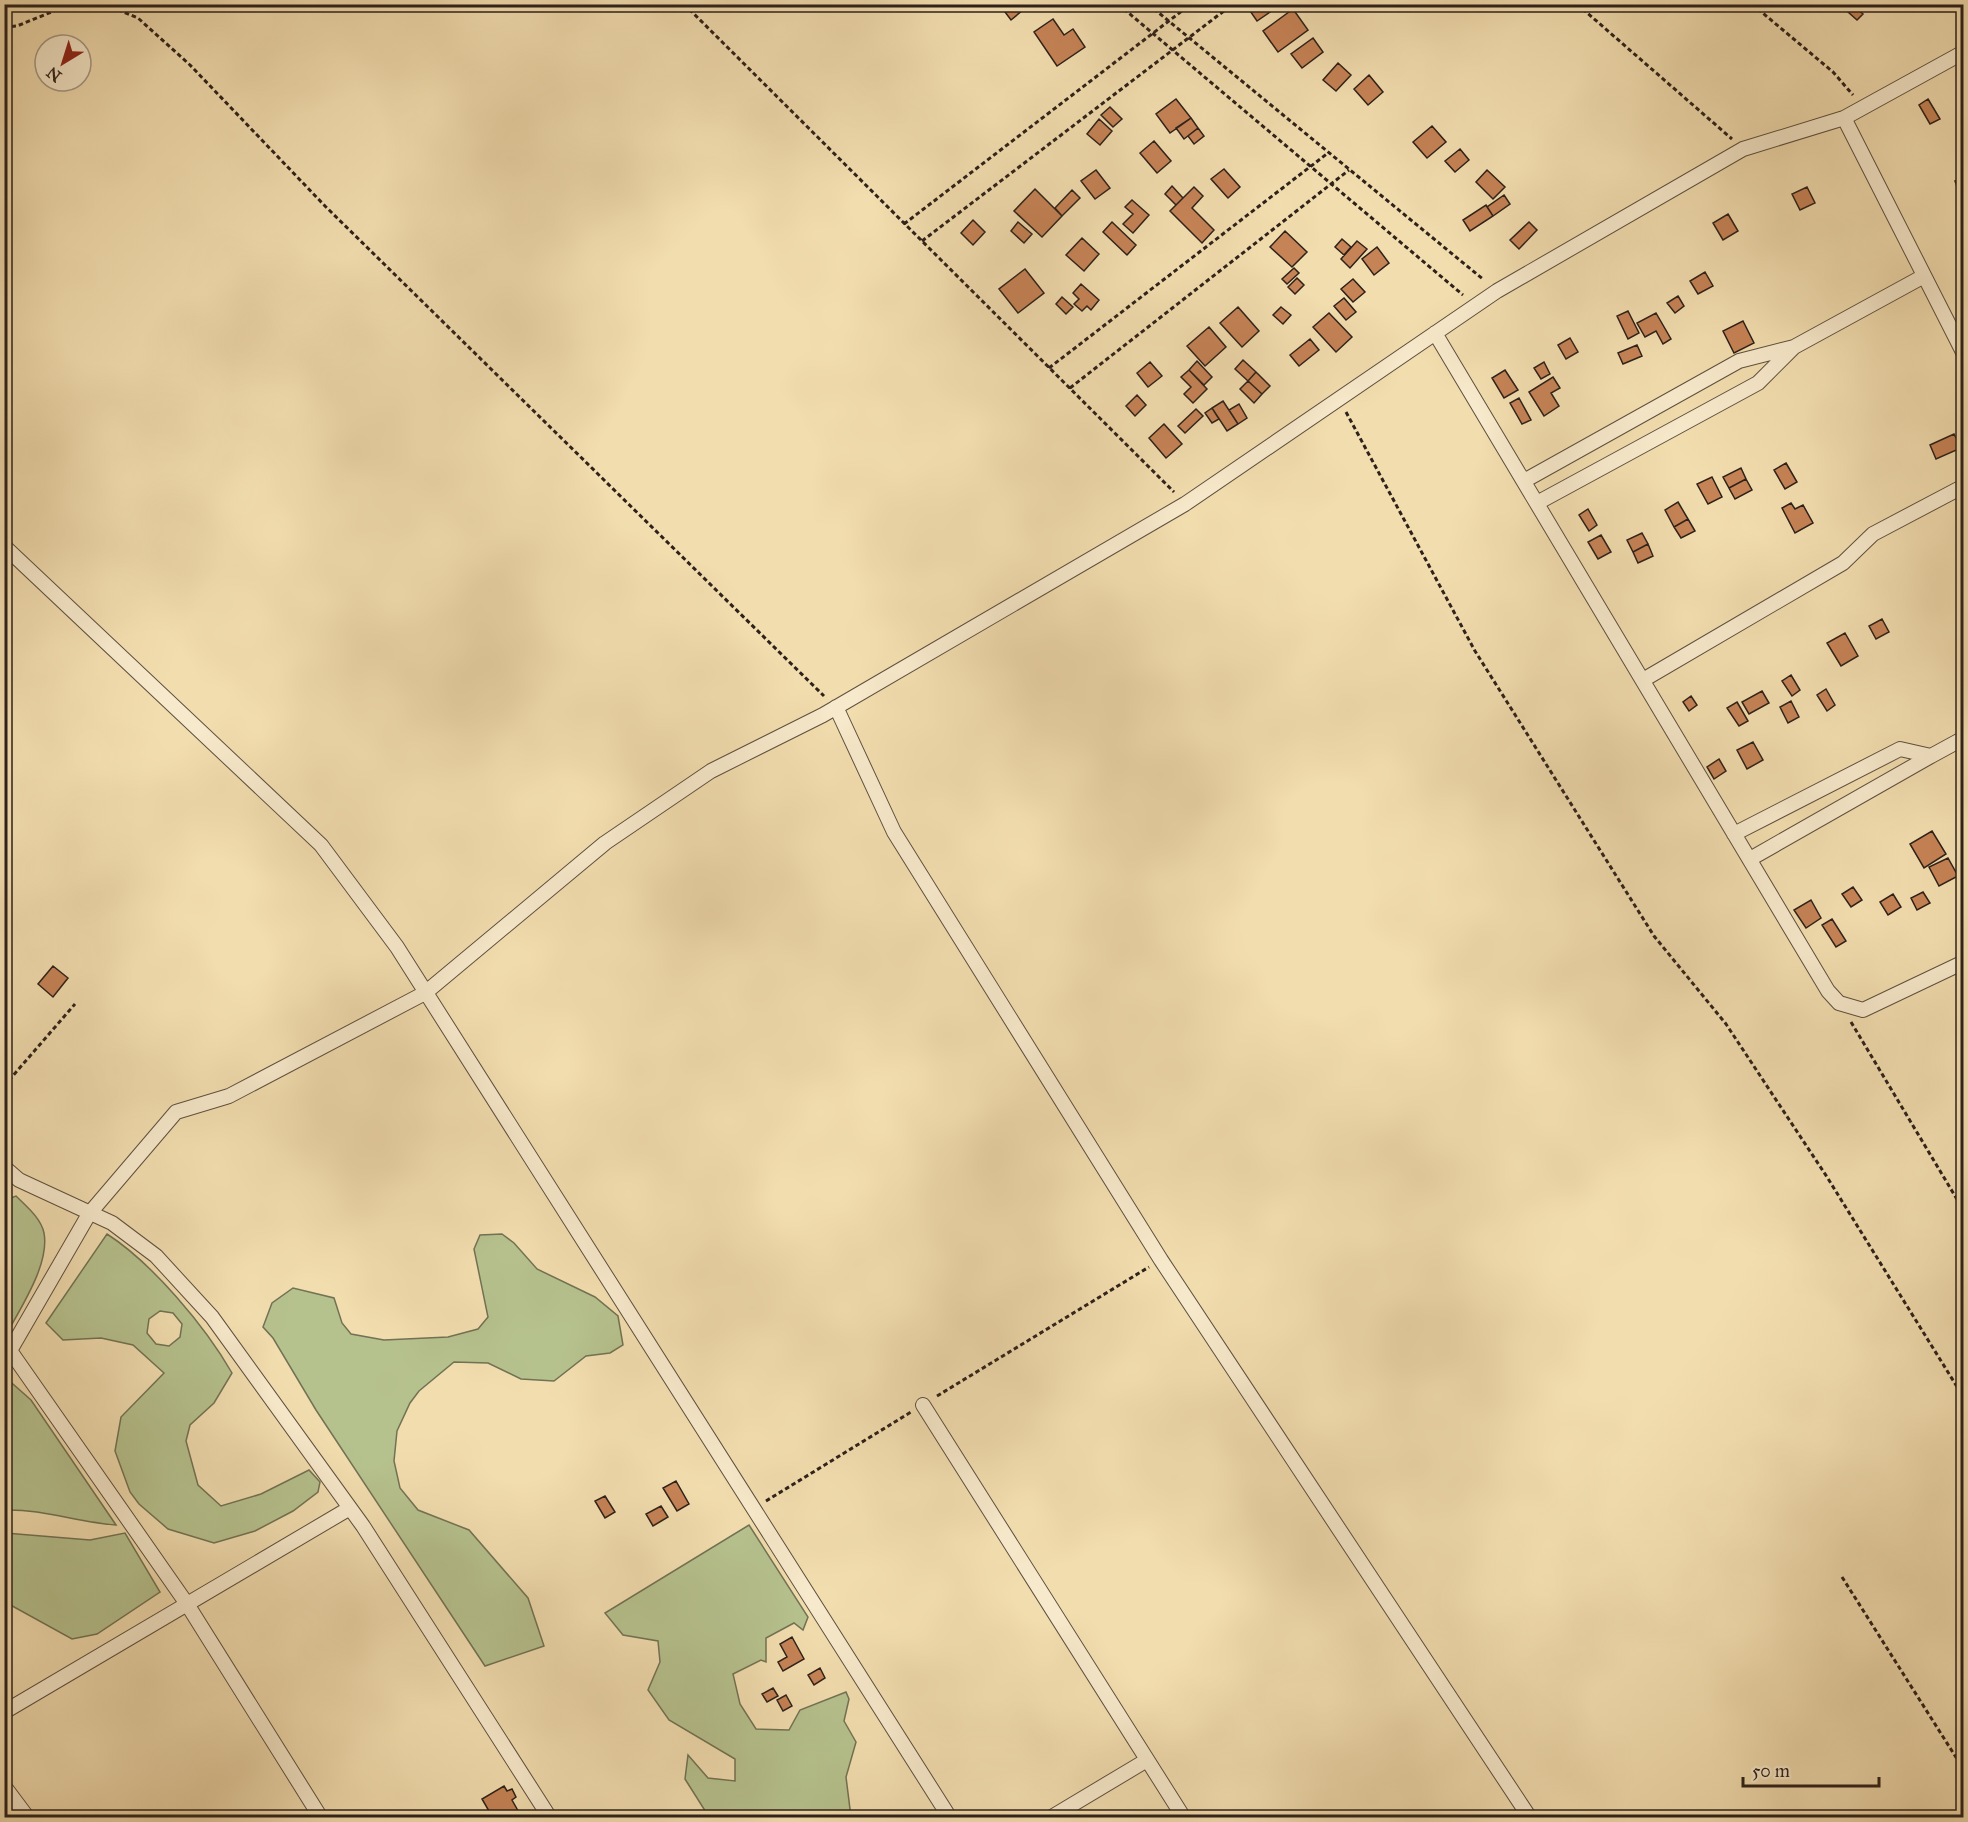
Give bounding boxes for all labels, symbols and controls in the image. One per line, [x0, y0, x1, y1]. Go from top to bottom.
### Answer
north arrow [33, 33, 93, 93]
text: N [43, 63, 65, 86]
scale bar [1743, 1750, 1880, 1788]
text: 50 m [1752, 1760, 1790, 1782]

